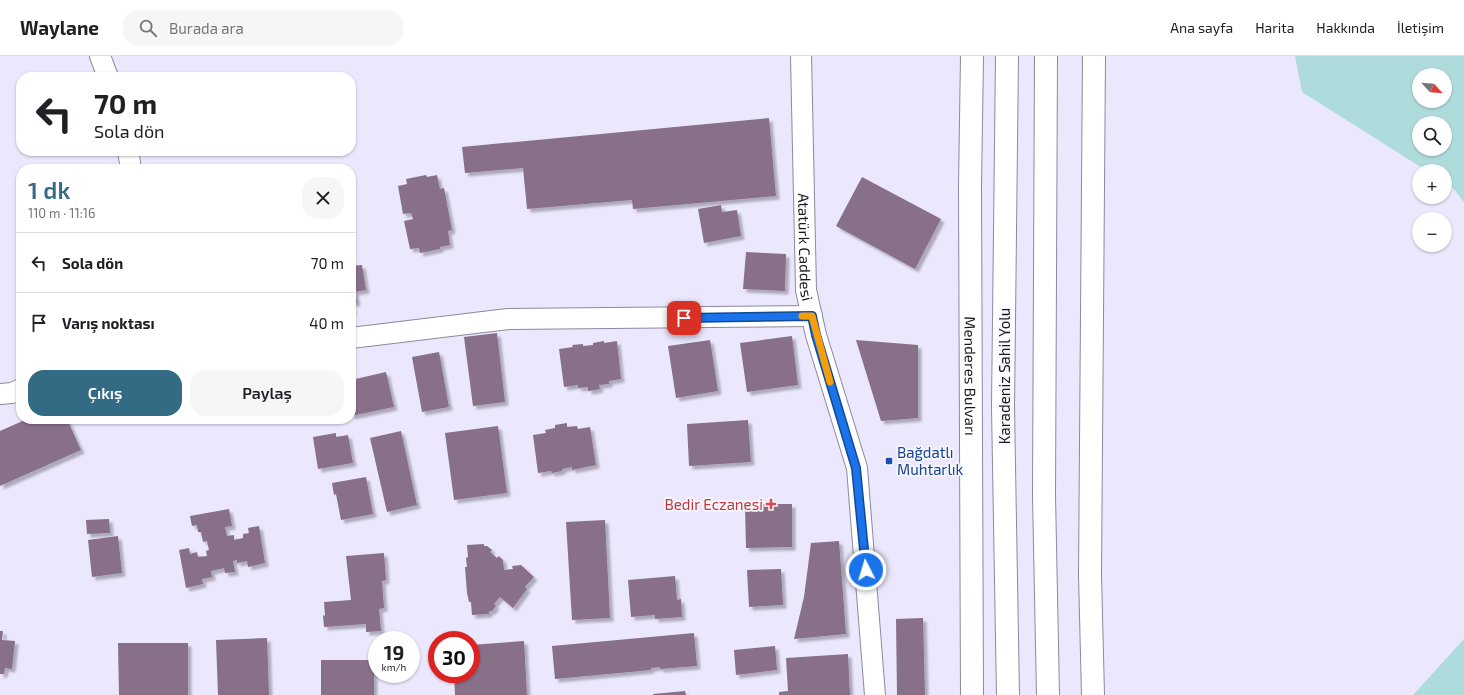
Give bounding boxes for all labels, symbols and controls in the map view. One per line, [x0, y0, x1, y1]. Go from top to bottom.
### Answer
search box [123, 10, 403, 46]
text: Waylane [20, 16, 99, 39]
icon: search [137, 17, 159, 39]
text: Burada ara [169, 19, 244, 37]
text: Ana sayfa [1170, 19, 1233, 36]
text: Harita [1255, 19, 1294, 36]
text: Hakkında [1316, 19, 1375, 36]
text: İletişim [1397, 19, 1444, 36]
north arrow [1412, 68, 1452, 108]
map controls [1412, 68, 1452, 252]
text: 70 m [94, 86, 157, 120]
icon: left [28, 88, 80, 140]
button: search [1412, 116, 1452, 156]
text: Sola dön [94, 120, 165, 142]
button: + [1412, 164, 1452, 204]
text: 1 dk [28, 175, 70, 204]
button: close [302, 177, 344, 219]
street label: Atatürk Caddesi [795, 193, 817, 303]
text: 110 m · 11:16 [28, 205, 95, 221]
button: − [1412, 212, 1452, 252]
icon: left [28, 252, 50, 274]
text: Sola dön [62, 254, 123, 272]
text: 70 m [311, 254, 344, 272]
pin [667, 301, 701, 335]
icon: arrive [673, 307, 695, 329]
street label: Karadeniz Sahil Yolu [995, 308, 1013, 444]
icon: arrive [28, 312, 50, 334]
text: Varış noktası [62, 314, 155, 332]
text: 40 m [309, 314, 344, 332]
street label: Menderes Bulvarı [962, 316, 980, 436]
button: Çıkış [28, 370, 182, 416]
button: Paylaş [190, 370, 344, 416]
place label: Bağdatlı Muhtarlık [897, 443, 964, 478]
marker: Bağdatlı Muhtarlık [884, 456, 894, 466]
place label: Bedir Eczanesi [665, 495, 763, 513]
marker: Bedir Eczanesi [766, 499, 776, 509]
position arrow [845, 549, 887, 591]
speed limit sign: 30 [428, 631, 480, 683]
text: 19 [384, 640, 404, 664]
text: km/h [382, 661, 406, 673]

